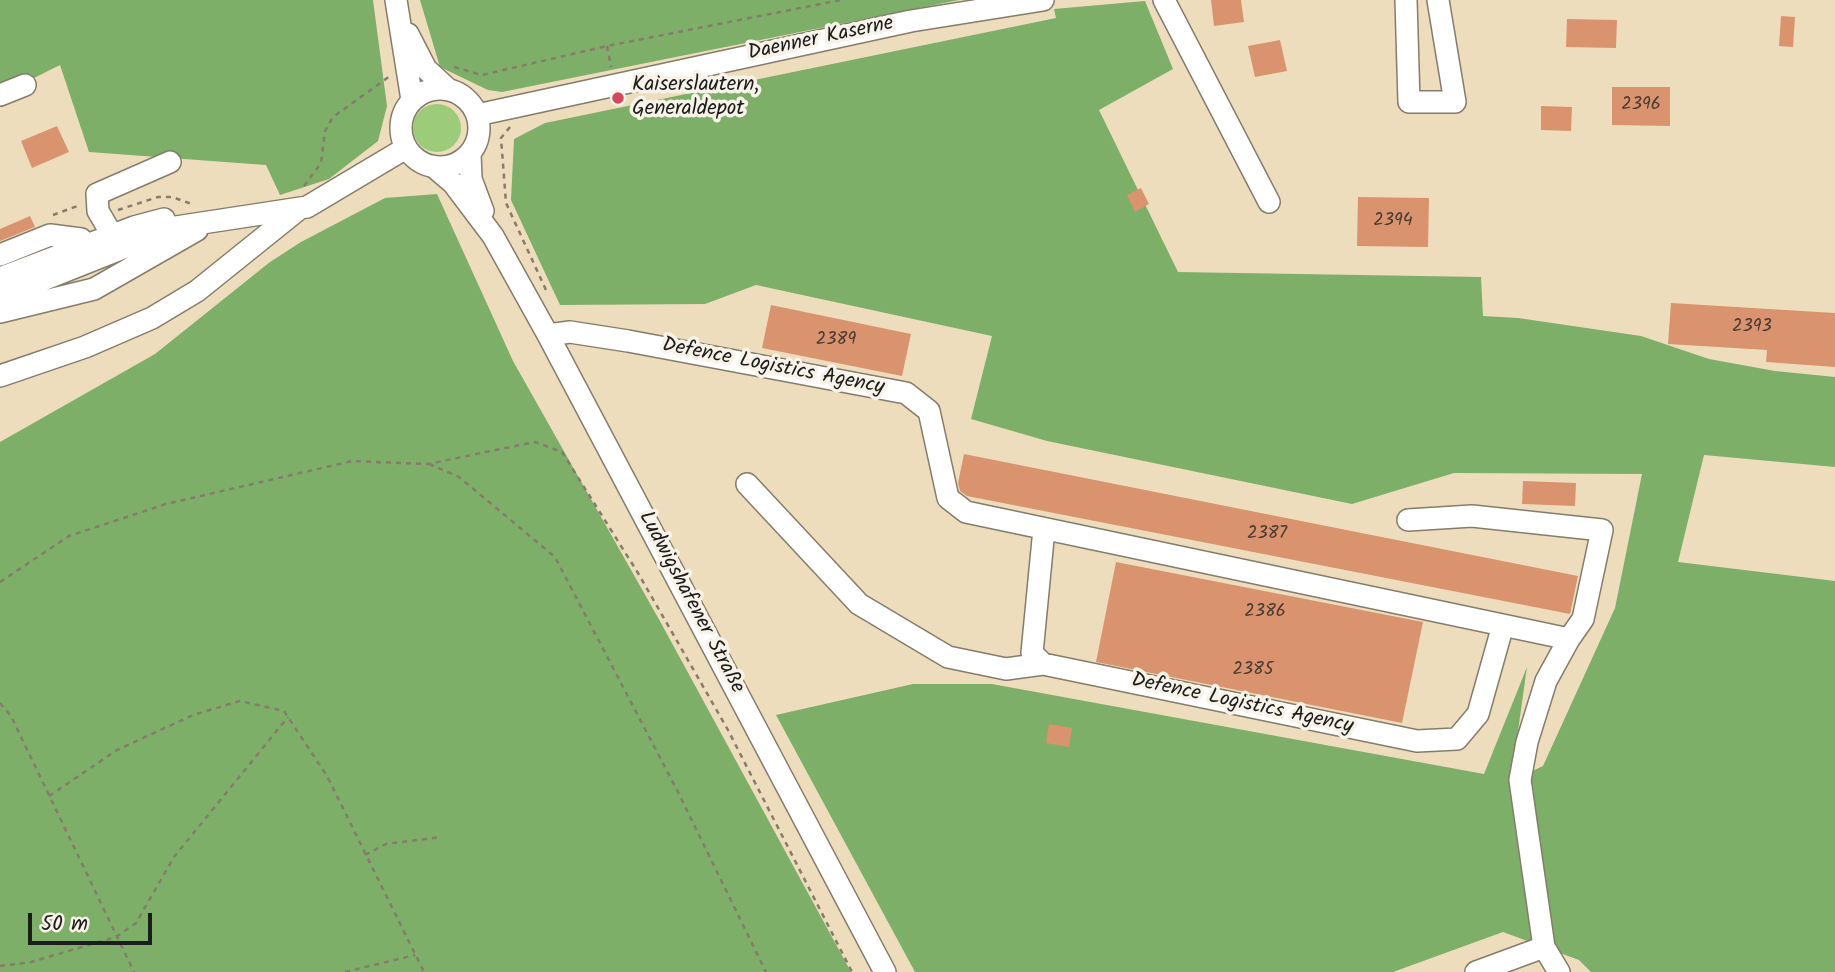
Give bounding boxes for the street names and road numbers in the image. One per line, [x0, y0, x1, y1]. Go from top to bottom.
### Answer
street label: Daenner Kaserne [746, 12, 896, 68]
street label: Defence Logistics Agency [660, 334, 886, 402]
street label: Ludwigshafener Straße [631, 508, 749, 698]
street label: Defence Logistics Agency [1129, 669, 1355, 741]

